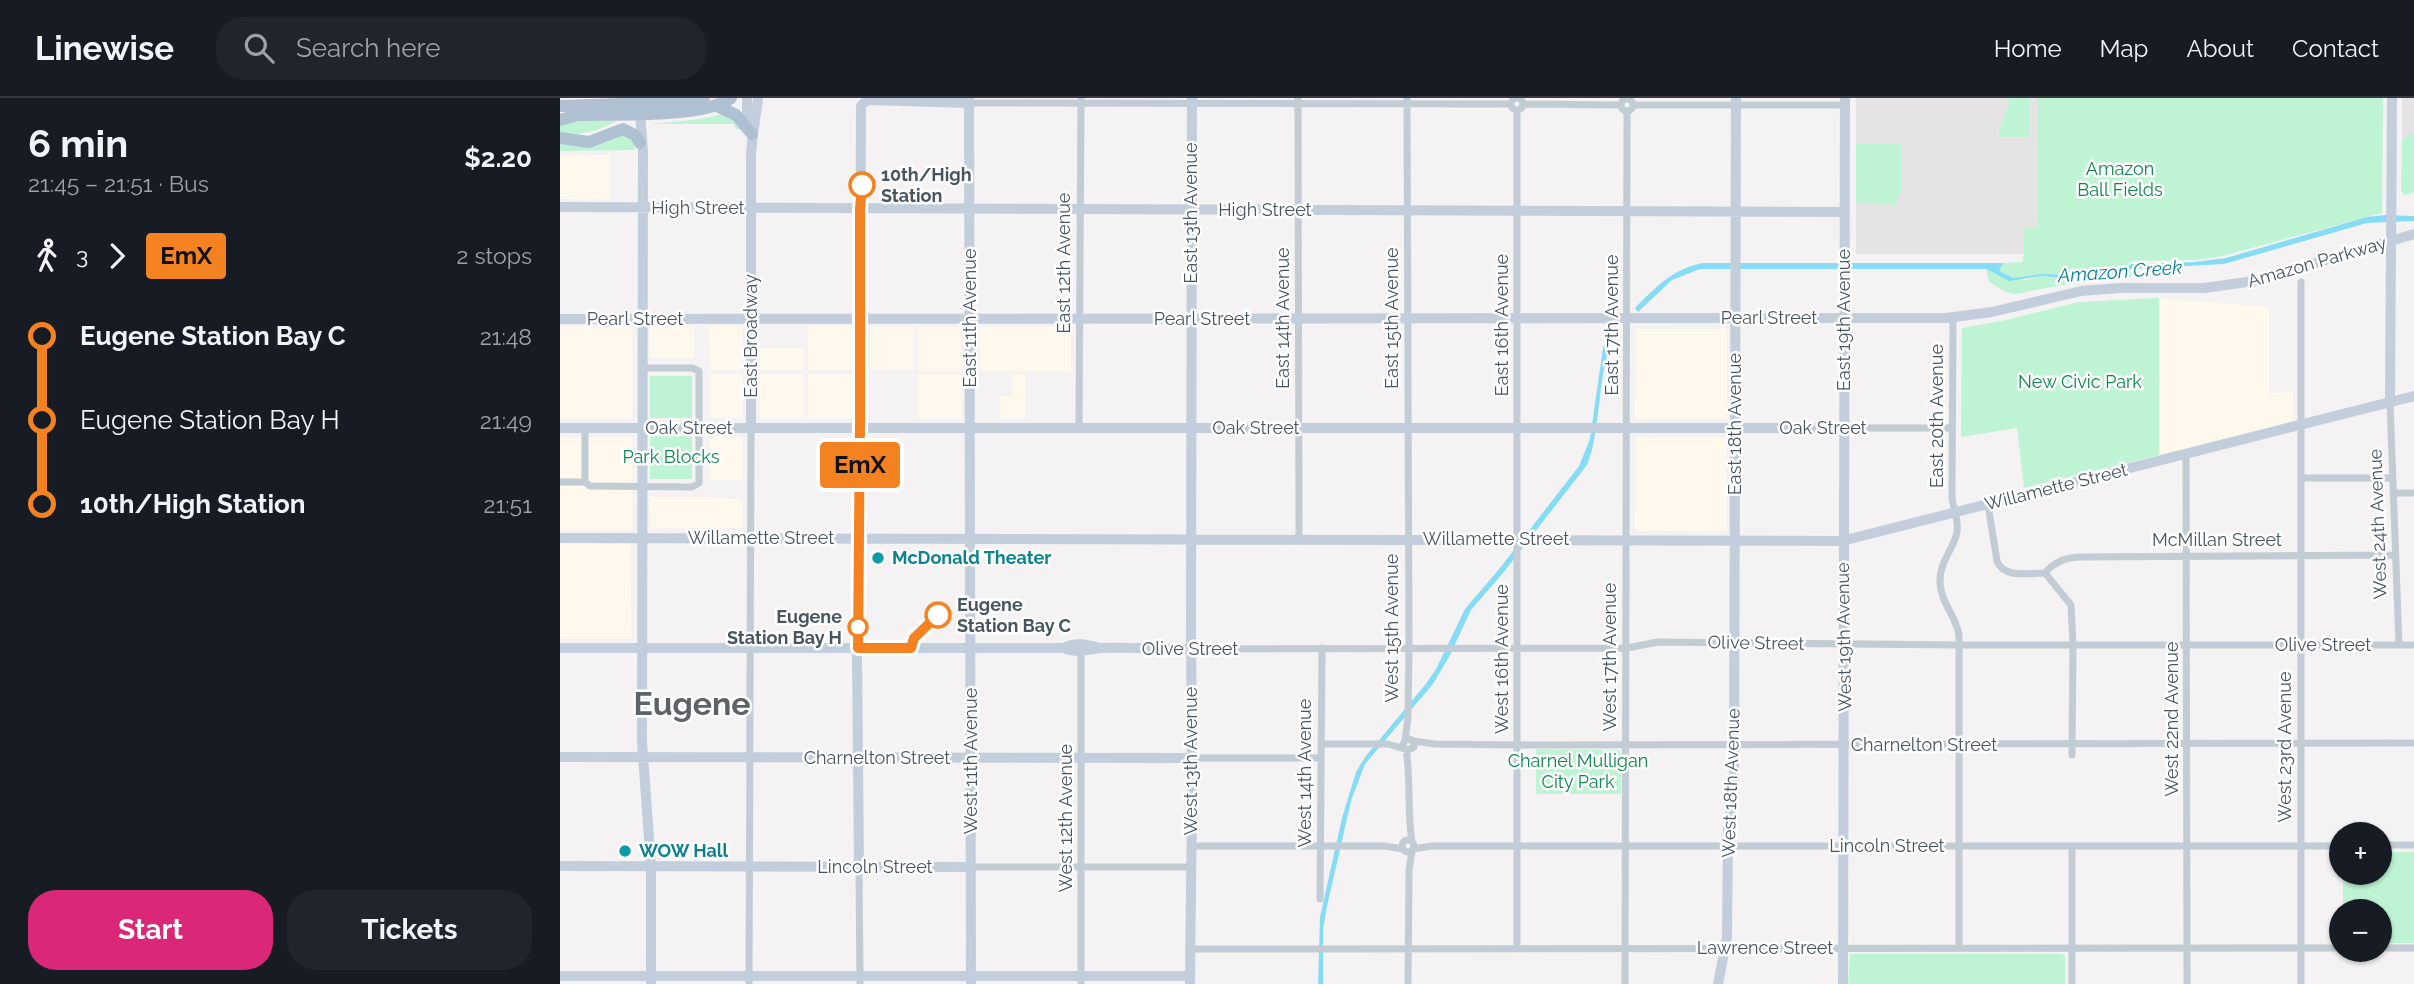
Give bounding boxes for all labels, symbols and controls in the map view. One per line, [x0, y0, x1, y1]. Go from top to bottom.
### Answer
search box [216, 17, 706, 80]
text: Linewise [35, 29, 174, 68]
icon: search [240, 29, 278, 67]
text: Search here [296, 33, 440, 63]
text: Home [1994, 34, 2062, 63]
text: Map [2100, 34, 2148, 63]
text: About [2186, 34, 2254, 63]
text: Contact [2292, 34, 2379, 63]
text: 6 min [28, 121, 128, 166]
street label: East 13th Avenue [1180, 142, 1201, 284]
text: $2.20 [464, 143, 532, 173]
park label: Amazon Ball Fields [2077, 158, 2163, 200]
place label: 10th/High Station [881, 164, 972, 206]
text: 21:45 – 21:51 · Bus [28, 170, 209, 197]
marker: 10th/High Station [849, 172, 875, 198]
street label: East 12th Avenue [1053, 192, 1074, 333]
street label: High Street [651, 197, 745, 218]
street label: High Street [1218, 199, 1312, 220]
street label: Amazon Parkway [2245, 232, 2389, 291]
icon: walk [28, 237, 66, 275]
icon: forward [98, 237, 136, 275]
text: EmX [160, 241, 212, 270]
text: 3 [76, 242, 88, 269]
text: 2 stops [457, 242, 532, 269]
street label: East 14th Avenue [1272, 247, 1293, 389]
street label: East 15th Avenue [1381, 247, 1402, 389]
street label: East 11th Avenue [959, 248, 980, 388]
street label: East 19th Avenue [1833, 249, 1854, 391]
street label: East 16th Avenue [1491, 253, 1512, 396]
street label: East 17th Avenue [1601, 254, 1622, 396]
water label: Amazon Creek [2056, 256, 2183, 286]
street label: East Broadway [740, 274, 761, 398]
street label: Pearl Street [1721, 307, 1817, 328]
street label: Pearl Street [587, 308, 683, 329]
street label: Pearl Street [1154, 308, 1250, 329]
text: Eugene Station Bay C [80, 321, 346, 351]
text: 21:48 [480, 323, 532, 350]
street label: East 20th Avenue [1926, 343, 1947, 488]
street label: East 18th Avenue [1724, 353, 1745, 495]
park label: New Civic Park [2018, 371, 2142, 392]
text: Eugene Station Bay H [80, 405, 340, 435]
text: 21:49 [480, 407, 532, 434]
street label: Oak Street [645, 417, 733, 438]
street label: Oak Street [1212, 417, 1300, 438]
street label: Oak Street [1779, 417, 1867, 438]
line badge: EmX [820, 442, 900, 488]
park label: Park Blocks [622, 446, 720, 467]
street label: West 24th Avenue [2364, 448, 2391, 600]
text: EmX [834, 450, 886, 479]
street label: Willamette Street [1982, 459, 2129, 514]
text: 10th/High Station [80, 489, 306, 519]
text: 21:51 [483, 491, 532, 518]
street label: Willamette Street [688, 527, 834, 548]
street label: Willamette Street [1423, 528, 1569, 549]
street label: McMillan Street [2152, 529, 2282, 550]
place label: McDonald Theater [892, 547, 1051, 568]
marker: McDonald Theater [870, 550, 886, 566]
street label: West 15th Avenue [1381, 553, 1402, 702]
street label: West 19th Avenue [1832, 562, 1855, 712]
street label: West 17th Avenue [1599, 582, 1620, 731]
street label: West 16th Avenue [1491, 584, 1512, 734]
place label: Eugene Station Bay C [957, 594, 1071, 636]
marker: Eugene Station Bay C [925, 602, 951, 628]
place label: Eugene Station Bay H [727, 606, 842, 648]
marker: Eugene Station Bay H [848, 617, 868, 637]
street label: Olive Street [1707, 631, 1805, 654]
street label: Olive Street [2275, 634, 2371, 655]
street label: Olive Street [1142, 638, 1238, 659]
street label: West 22nd Avenue [2161, 641, 2182, 797]
street label: West 23rd Avenue [2274, 671, 2295, 822]
district label: Eugene [634, 685, 750, 722]
street label: West 13th Avenue [1180, 686, 1201, 835]
street label: West 11th Avenue [960, 687, 981, 834]
street label: West 14th Avenue [1294, 698, 1315, 847]
street label: West 18th Avenue [1717, 707, 1744, 858]
street label: Charnelton Street [1851, 734, 1997, 755]
street label: West 12th Avenue [1055, 743, 1076, 892]
street label: Charnelton Street [804, 747, 950, 768]
park label: Charnel Mulligan City Park [1508, 750, 1648, 792]
map controls [2329, 822, 2392, 962]
button: + [2329, 822, 2392, 885]
street label: Lincoln Street [1829, 835, 1945, 856]
place label: WOW Hall [639, 840, 729, 861]
marker: WOW Hall [617, 843, 633, 859]
street label: Lincoln Street [817, 856, 933, 877]
button: Start [28, 890, 273, 970]
button: Tickets [287, 890, 532, 970]
button: − [2329, 899, 2392, 962]
street label: Lawrence Street [1697, 937, 1833, 958]

